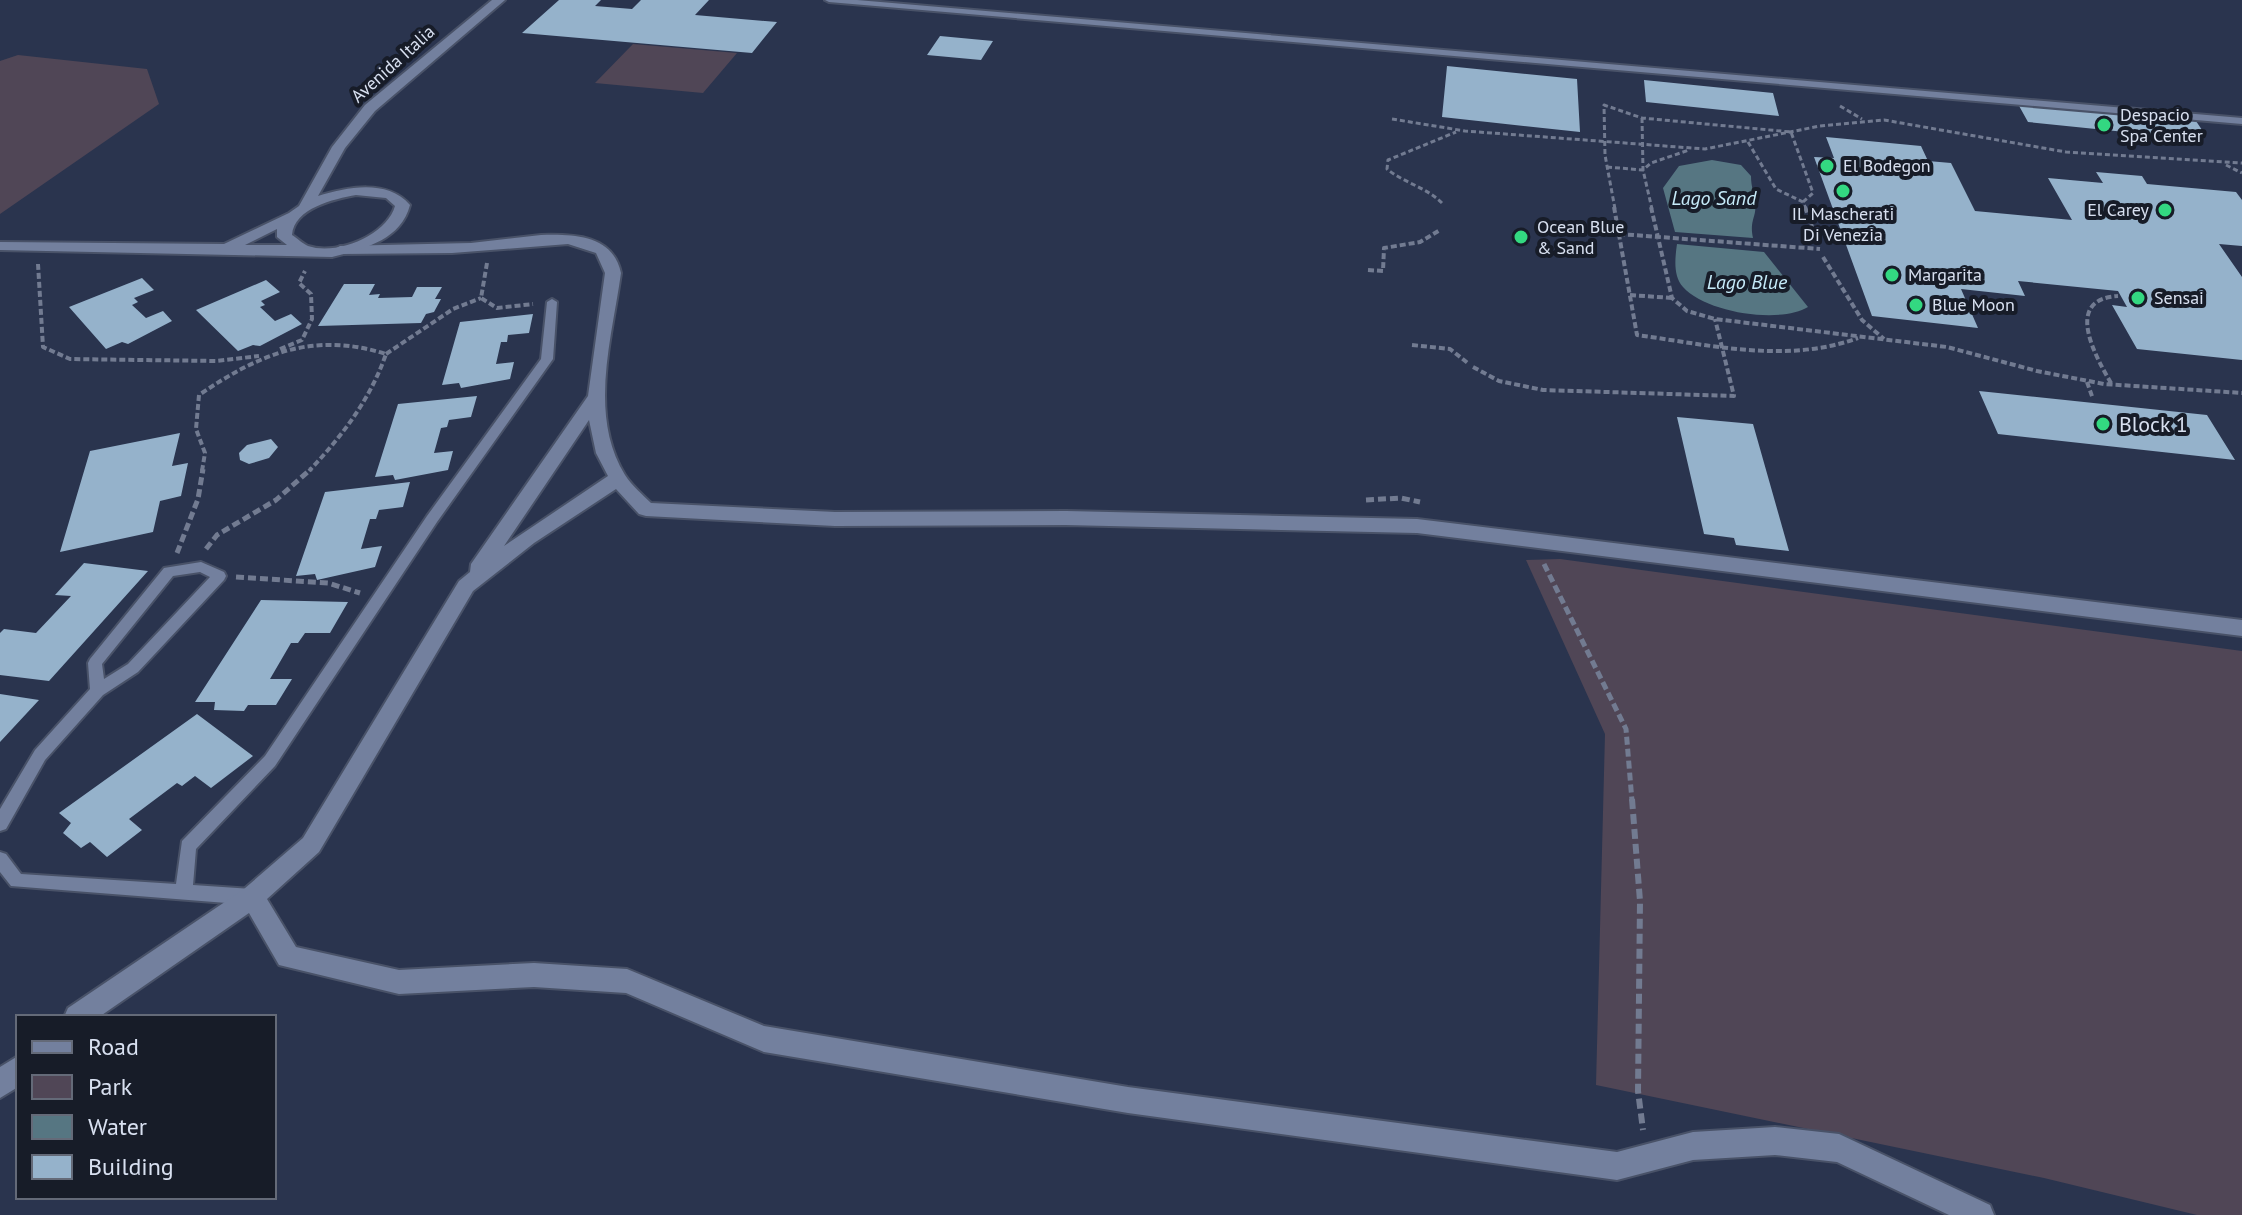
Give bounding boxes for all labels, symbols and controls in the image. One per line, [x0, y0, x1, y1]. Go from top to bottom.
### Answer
street label: Avenida Italia [346, 20, 439, 107]
place label: Despacio Spa Center [2120, 103, 2203, 147]
marker: Despacio Spa Center [2095, 116, 2113, 134]
place label: El Bodegon [1843, 154, 1931, 177]
marker: El Bodegon [1818, 157, 1836, 175]
marker: IL Mascherati Di Venezia [1834, 182, 1852, 200]
water label: Lago Sand [1672, 185, 1757, 211]
place label: El Carey [2087, 198, 2150, 221]
marker: El Carey [2156, 201, 2174, 219]
place label: IL Mascherati Di Venezia [1792, 202, 1894, 246]
place label: Ocean Blue & Sand [1537, 215, 1624, 259]
marker: Ocean Blue & Sand [1512, 228, 1530, 246]
place label: Margarita [1908, 263, 1982, 286]
marker: Margarita [1883, 266, 1901, 284]
water label: Lago Blue [1707, 269, 1788, 295]
place label: Sensai [2154, 286, 2204, 309]
marker: Sensai [2129, 289, 2147, 307]
place label: Blue Moon [1932, 293, 2015, 316]
marker: Blue Moon [1907, 296, 1925, 314]
place label: Block 1 [2119, 410, 2188, 438]
marker: Block 1 [2094, 415, 2112, 433]
legend [16, 1015, 276, 1199]
text: Road [88, 1031, 139, 1062]
text: Park [88, 1071, 133, 1102]
text: Water [88, 1111, 147, 1142]
text: Building [88, 1151, 174, 1182]

